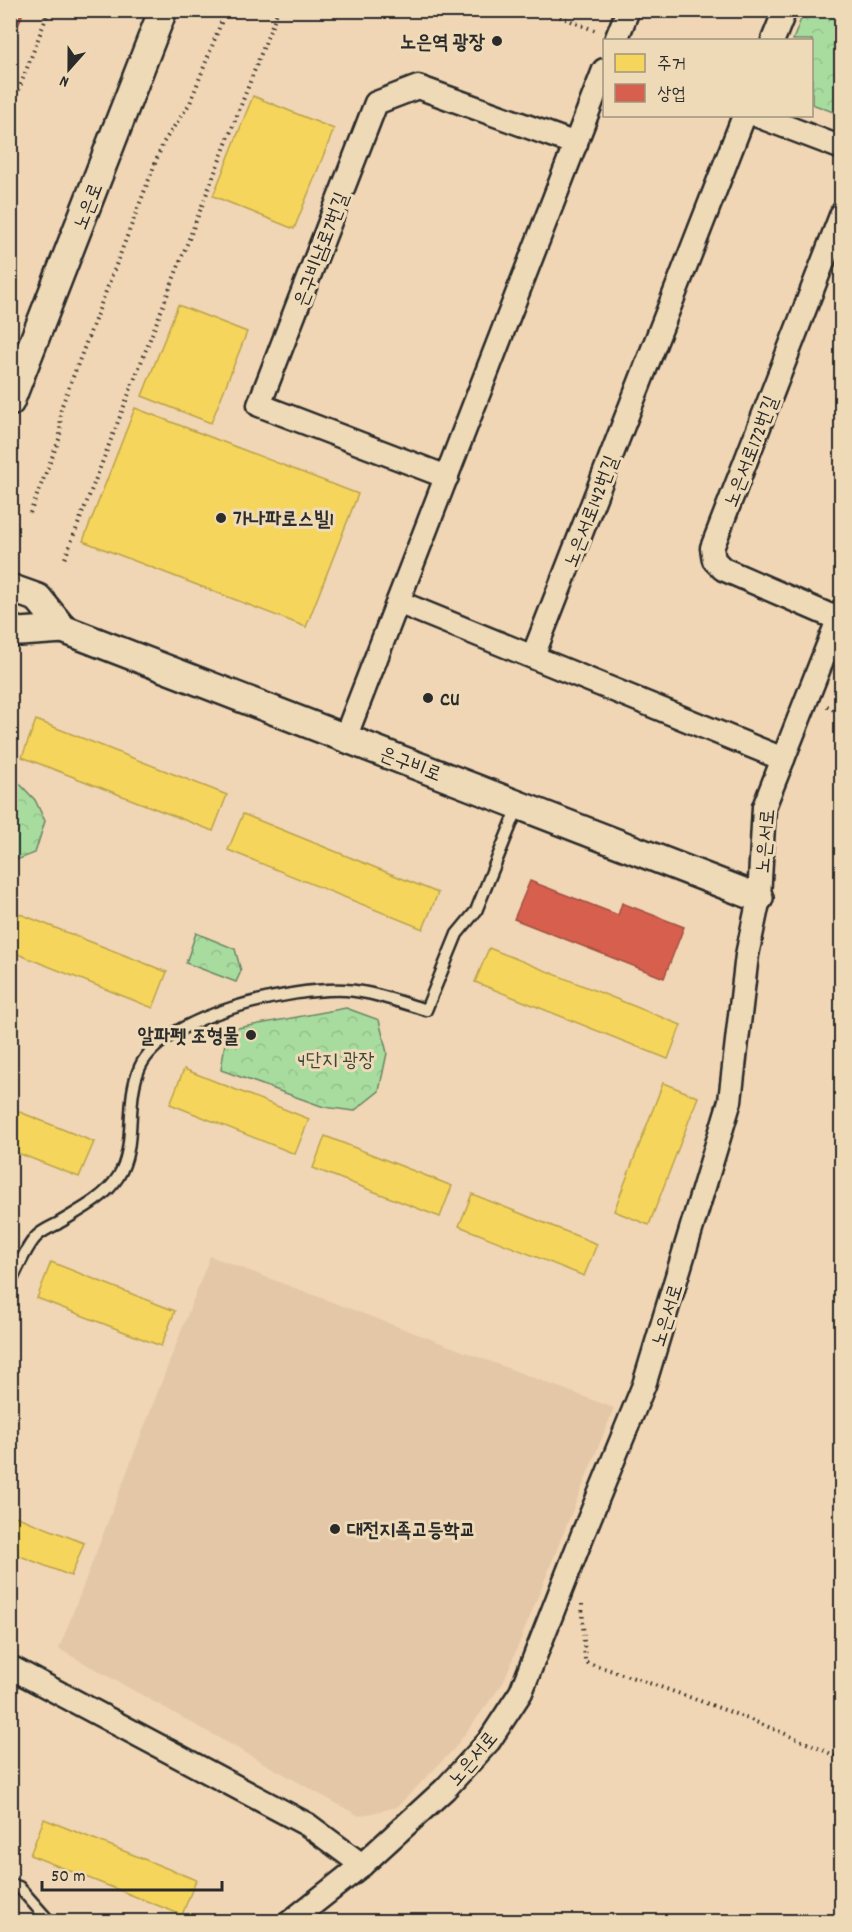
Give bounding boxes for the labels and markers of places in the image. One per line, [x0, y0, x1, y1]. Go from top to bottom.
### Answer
place label: 노은역 광장 [400, 30, 485, 58]
marker: 노은역 광장 [490, 34, 504, 48]
place label: 가나파로스빌1 [233, 507, 334, 535]
marker: 가나파로스빌1 [214, 511, 228, 525]
place label: CU [440, 687, 460, 715]
marker: CU [421, 691, 435, 705]
place label: 알파펫 조형물 [138, 1024, 239, 1052]
marker: 알파펫 조형물 [244, 1028, 258, 1042]
place label: 대전지족고등학교 [347, 1518, 476, 1546]
marker: 대전지족고등학교 [328, 1522, 342, 1536]

